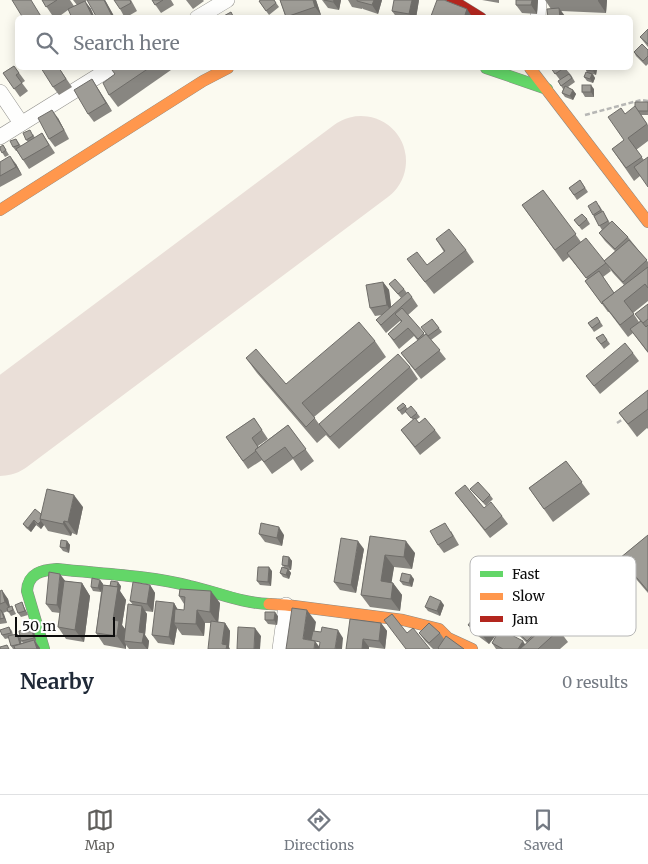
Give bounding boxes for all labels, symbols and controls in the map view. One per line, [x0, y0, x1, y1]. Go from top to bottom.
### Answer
search box [15, 15, 633, 70]
icon: search [33, 29, 61, 57]
text: Search here [73, 31, 180, 55]
legend [470, 556, 636, 636]
text: Fast [512, 565, 540, 583]
text: Slow [512, 587, 545, 605]
text: Jam [511, 610, 538, 628]
scale bar [15, 614, 115, 637]
text: 50 m [22, 617, 56, 635]
text: Nearby [20, 668, 94, 695]
text: 0 results [562, 672, 628, 692]
tab: Map [85, 806, 115, 854]
tab: Directions [284, 806, 354, 854]
tab: Saved [524, 806, 563, 854]

